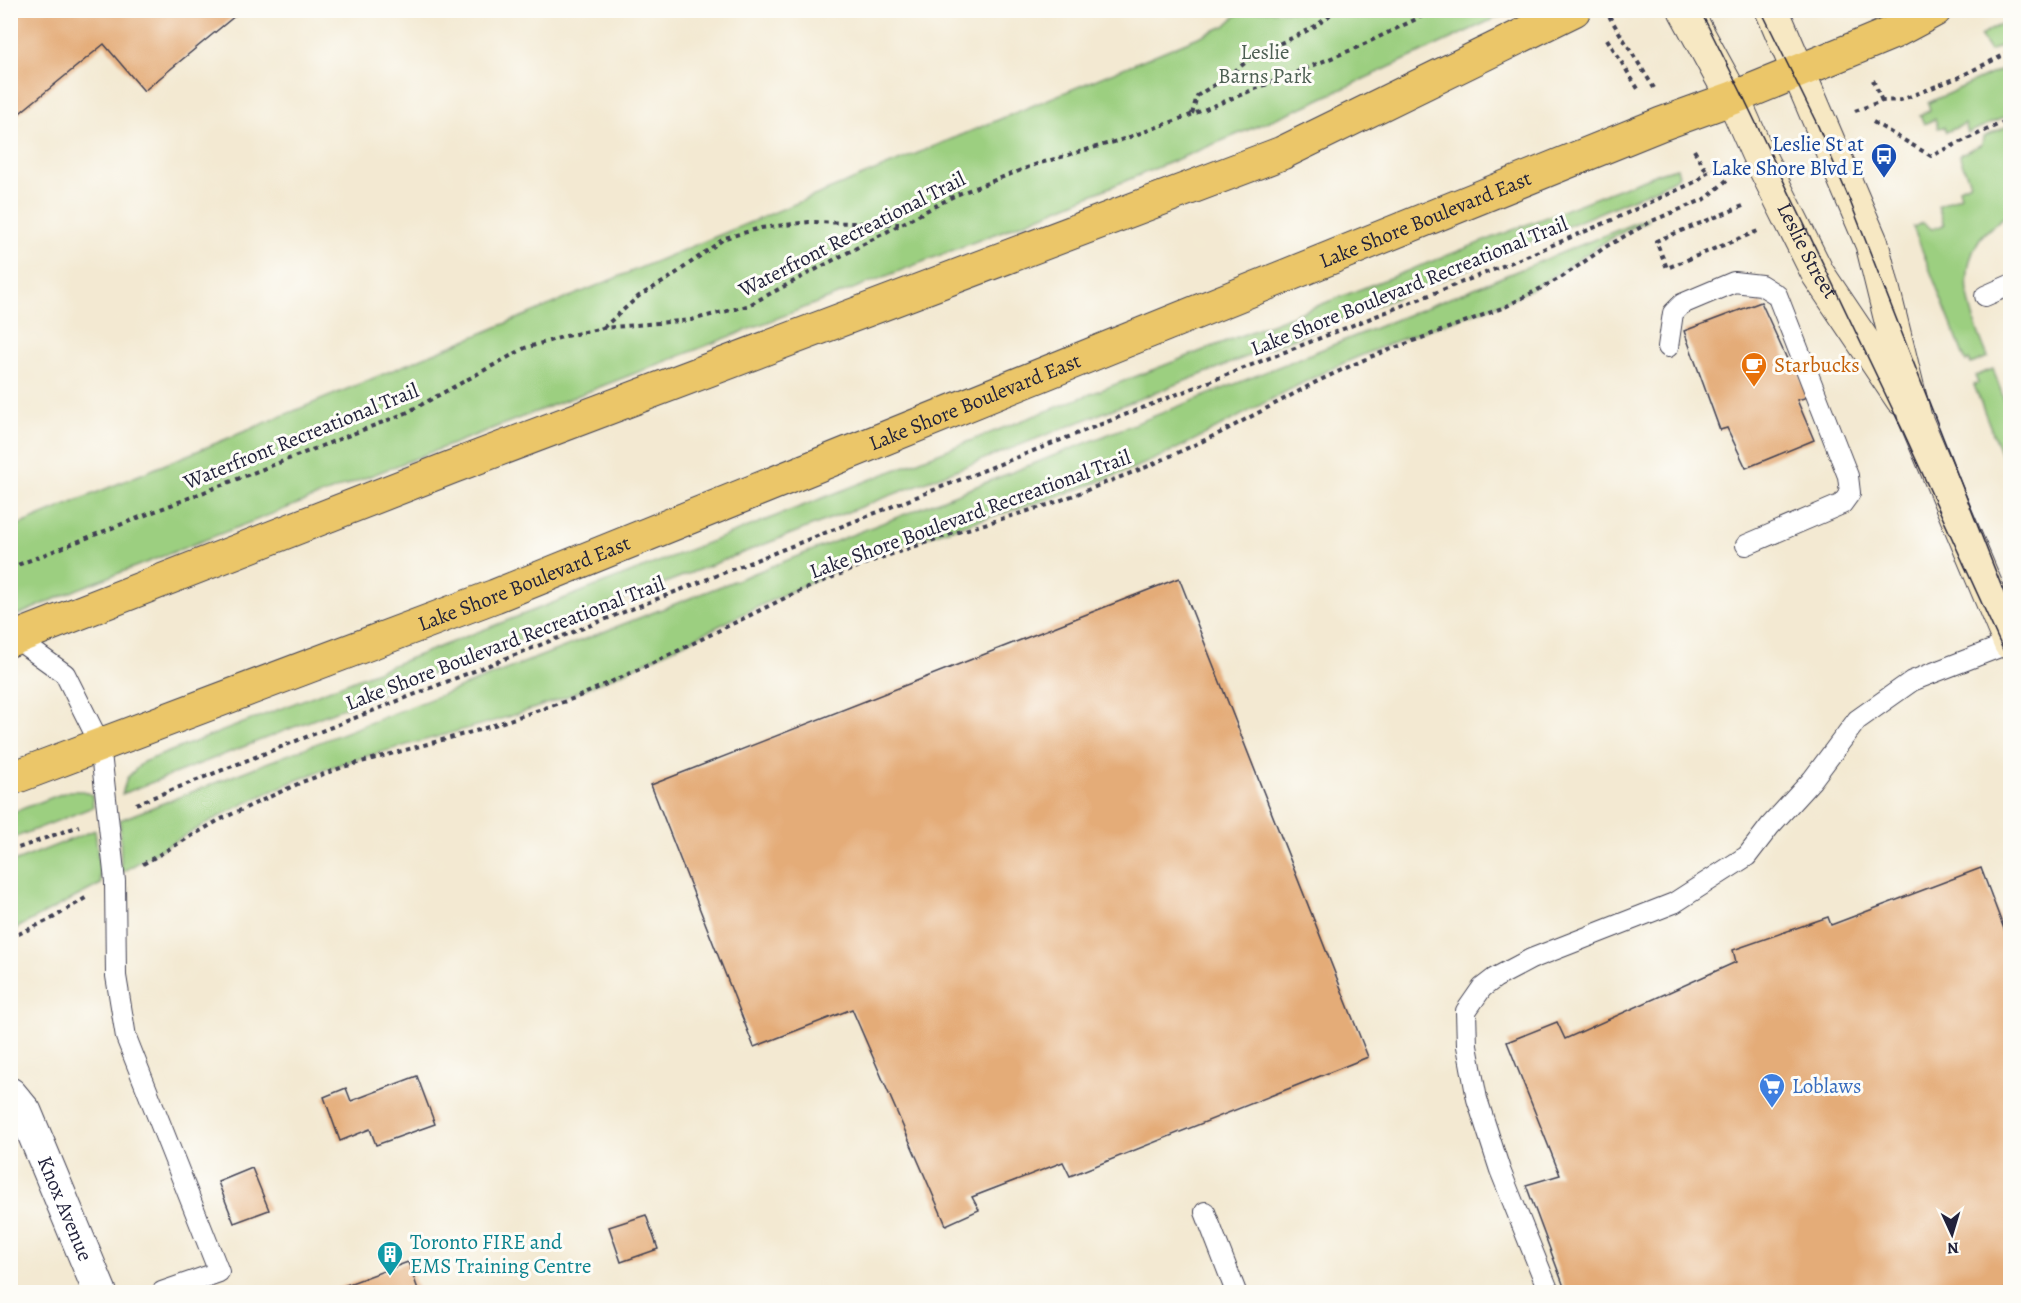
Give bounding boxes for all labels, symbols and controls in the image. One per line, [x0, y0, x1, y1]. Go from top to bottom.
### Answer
park label: Leslie Barns Park [1218, 38, 1313, 90]
place label: Leslie St at Lake Shore Blvd E [1711, 130, 1864, 182]
bus stop icon: Leslie St at Lake Shore Blvd E [1869, 141, 1899, 179]
street label: Lake Shore Boulevard East [1315, 164, 1535, 275]
street label: Waterfront Recreational Trail [733, 165, 970, 304]
street label: Leslie Street [1771, 198, 1845, 304]
street label: Lake Shore Boulevard Recreational Trail [1246, 209, 1572, 363]
street label: Lake Shore Boulevard East [865, 346, 1085, 457]
cafe icon: Starbucks [1739, 350, 1769, 388]
place label: Starbucks [1774, 351, 1860, 379]
street label: Waterfront Recreational Trail [179, 376, 423, 496]
street label: Lake Shore Boulevard Recreational Trail [806, 443, 1134, 585]
street label: Lake Shore Boulevard East [414, 529, 634, 638]
street label: Lake Shore Boulevard Recreational Trail [341, 569, 669, 717]
supermarket icon: Loblaws [1757, 1071, 1787, 1109]
place label: Loblaws [1792, 1072, 1862, 1100]
street label: Knox Avenue [31, 1152, 100, 1265]
north arrow [1922, 1204, 1982, 1264]
place label: Toronto FIRE and EMS Training Centre [410, 1228, 591, 1280]
text: N [1946, 1237, 1960, 1259]
building icon: Toronto FIRE and EMS Training Centre [375, 1239, 405, 1277]

